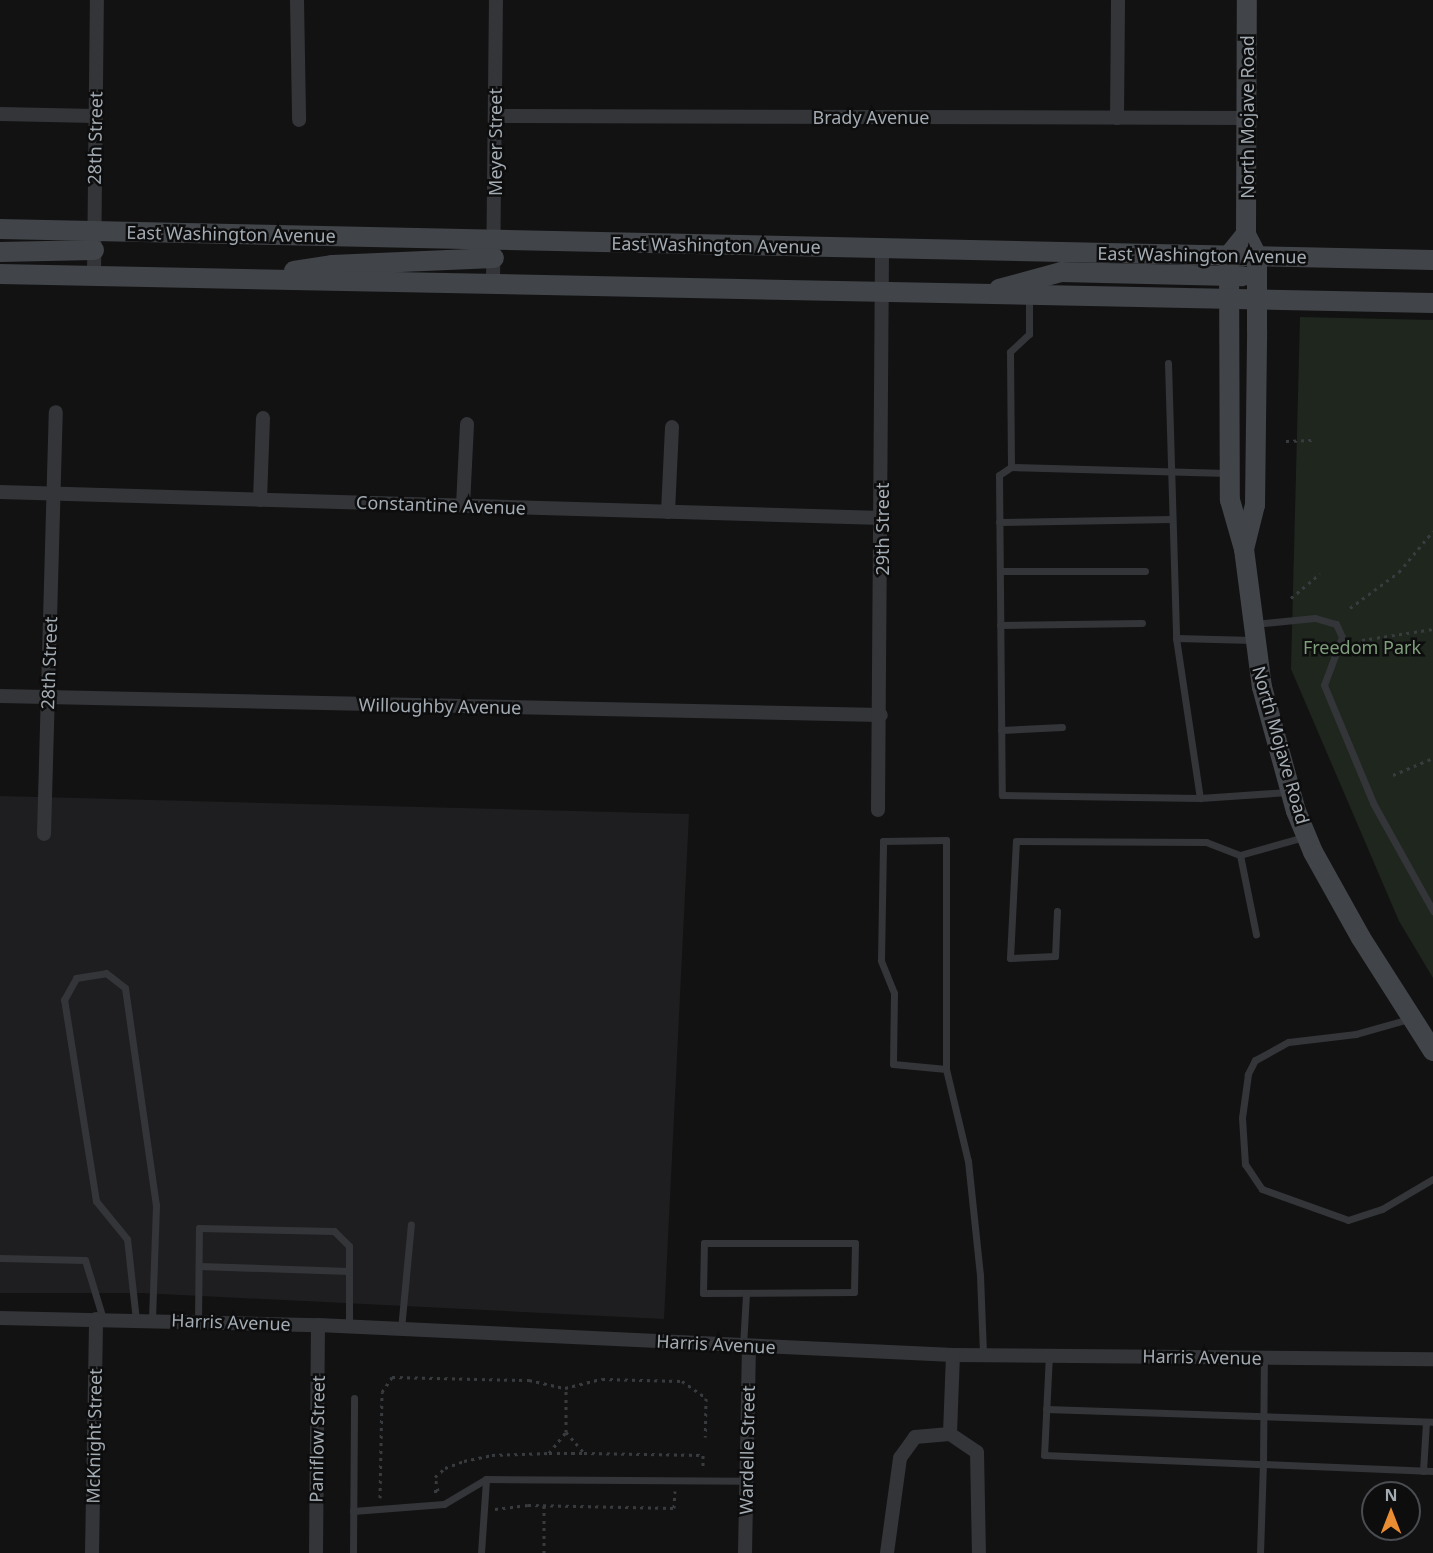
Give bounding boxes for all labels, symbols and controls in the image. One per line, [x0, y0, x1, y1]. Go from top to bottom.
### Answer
street label: North Mojave Road [1236, 35, 1258, 199]
street label: Meyer Street [484, 88, 506, 196]
street label: 28th Street [83, 91, 107, 185]
street label: Brady Avenue [813, 106, 929, 128]
street label: East Washington Avenue [126, 221, 336, 247]
street label: East Washington Avenue [611, 232, 821, 258]
street label: East Washington Avenue [1097, 242, 1307, 268]
street label: 29th Street [871, 482, 893, 576]
street label: Constantine Avenue [356, 491, 526, 519]
street label: 28th Street [37, 616, 61, 710]
park label: Freedom Park [1303, 636, 1421, 658]
street label: North Mojave Road [1248, 663, 1314, 827]
street label: Willoughby Avenue [358, 694, 522, 718]
street label: Harris Avenue [171, 1309, 291, 1335]
street label: Harris Avenue [656, 1330, 776, 1358]
street label: Harris Avenue [1142, 1345, 1262, 1369]
street label: McKnight Street [82, 1368, 106, 1504]
street label: Paniflow Street [305, 1375, 329, 1503]
street label: Wardelle Street [735, 1385, 759, 1515]
north arrow [1361, 1481, 1421, 1541]
text: N [1384, 1484, 1398, 1506]

